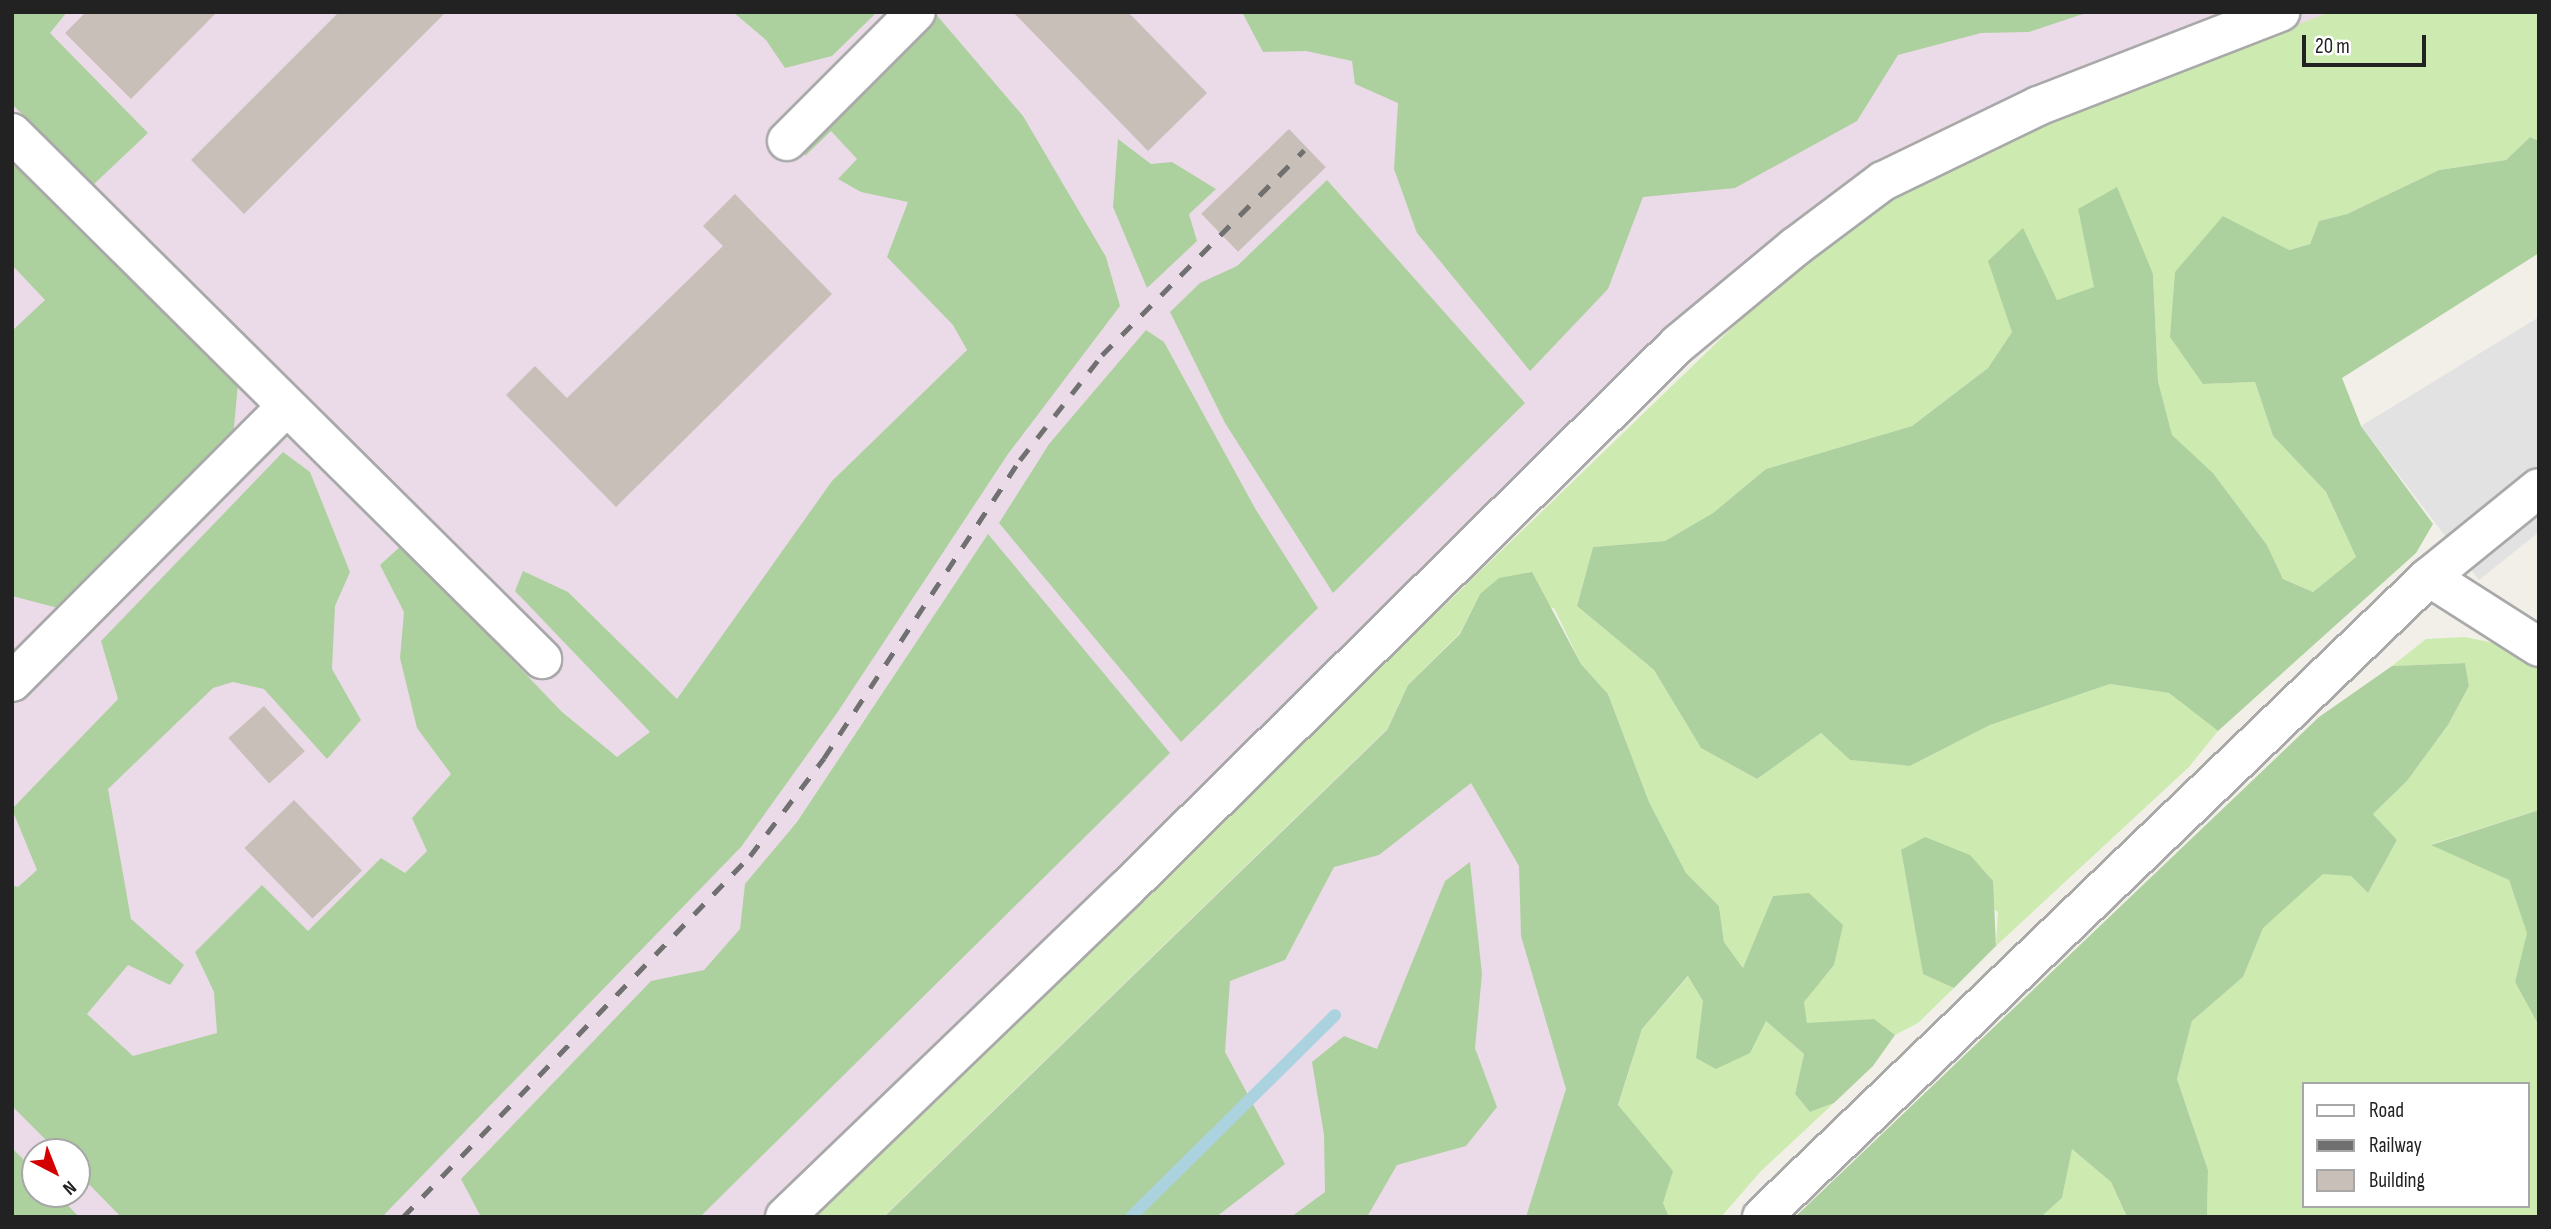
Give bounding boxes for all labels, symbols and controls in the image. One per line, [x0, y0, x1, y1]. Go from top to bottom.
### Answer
scale bar [2306, 21, 2430, 65]
text: 20 m [2315, 34, 2350, 59]
legend [2302, 1082, 2530, 1208]
text: Road [2369, 1098, 2404, 1123]
text: Railway [2369, 1133, 2422, 1158]
north arrow [21, 1138, 91, 1208]
text: Building [2369, 1168, 2425, 1193]
text: N [58, 1176, 81, 1199]

